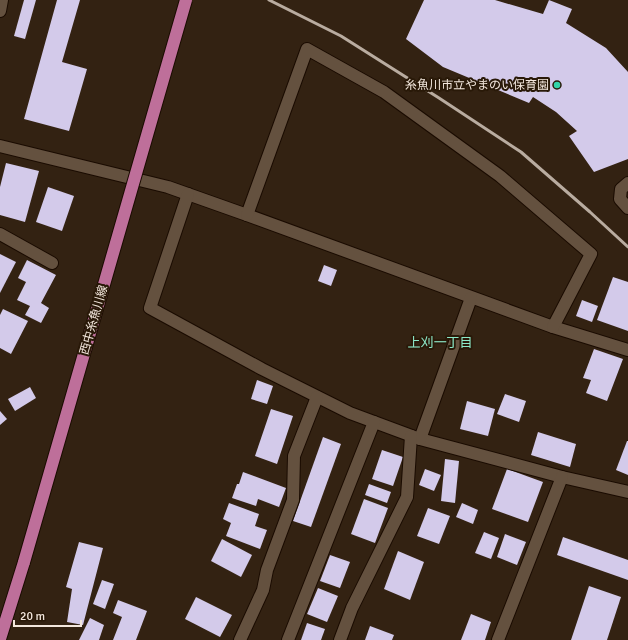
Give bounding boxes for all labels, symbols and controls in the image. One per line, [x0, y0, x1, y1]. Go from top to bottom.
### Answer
place label: 糸魚川市立やまのい保育園 [405, 78, 549, 93]
marker: 糸魚川市立やまのい保育園 [552, 80, 562, 90]
street label: 西中糸魚川線 [77, 283, 111, 357]
district label: 上刈一丁目 [407, 335, 473, 351]
scale bar [14, 602, 81, 628]
text: 20 m [20, 609, 45, 624]

